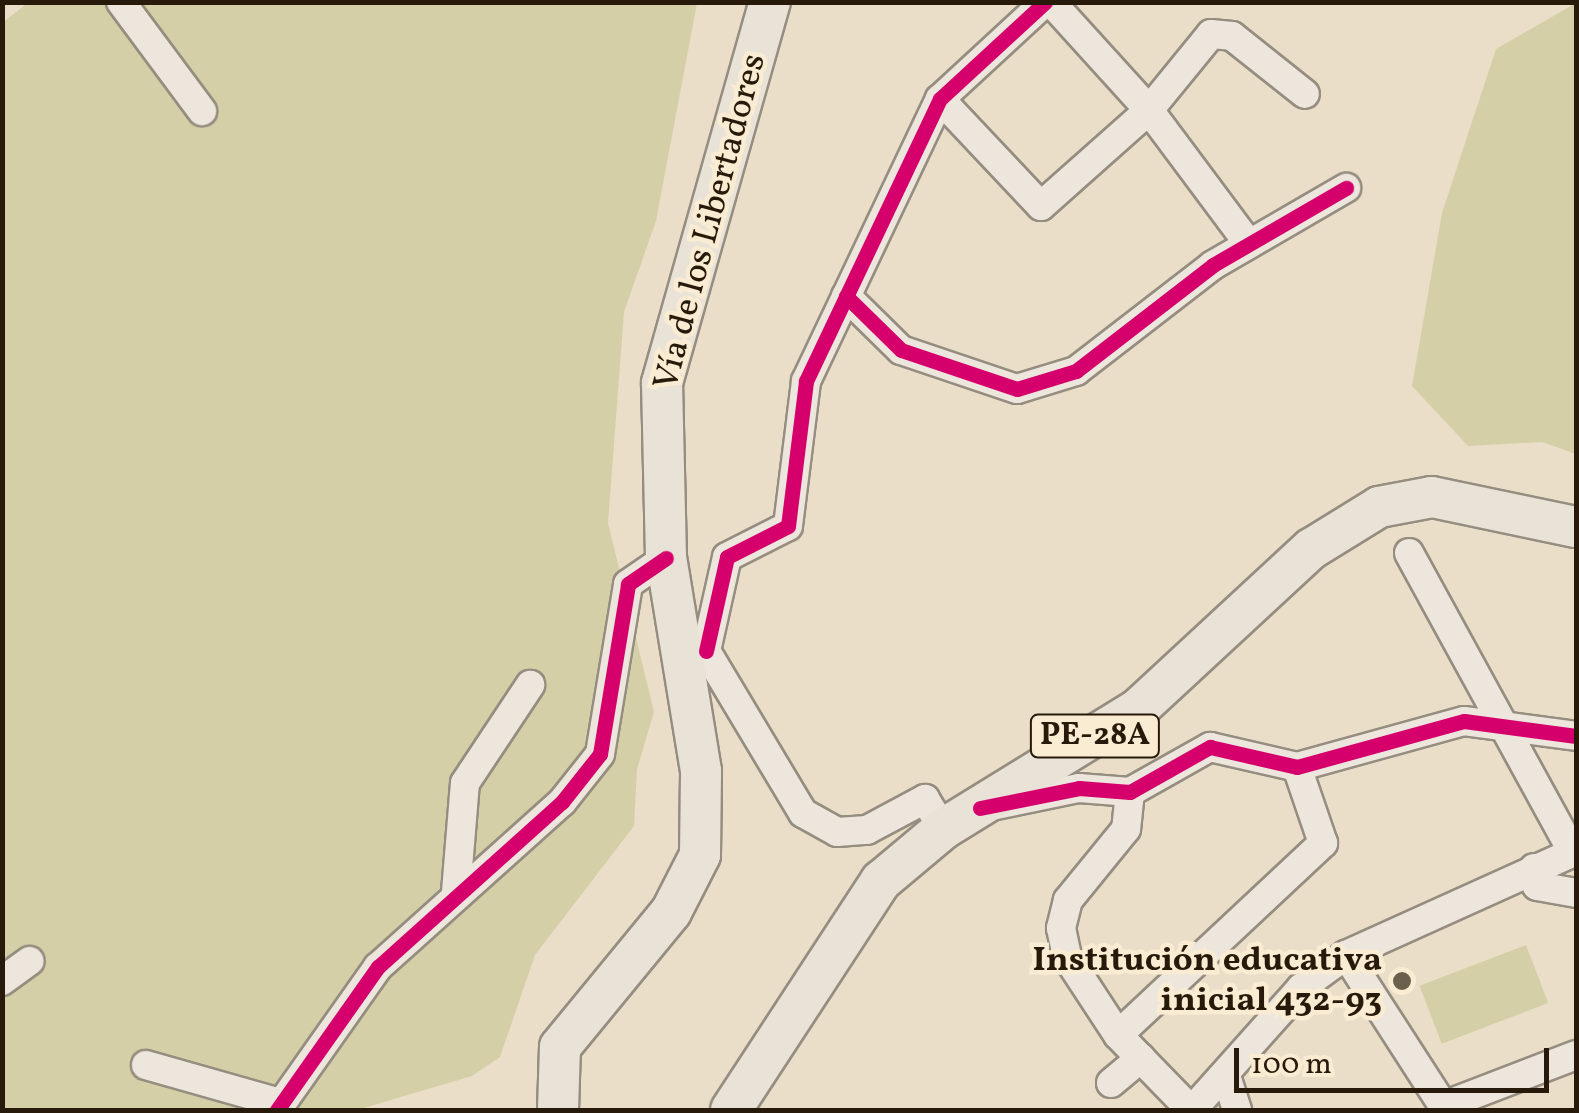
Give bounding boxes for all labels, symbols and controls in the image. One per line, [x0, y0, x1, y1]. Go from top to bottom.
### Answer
street label: Vía de los Libertadores [646, 49, 776, 395]
road number: PE-28A [1028, 709, 1162, 763]
place label: Institución educativa inicial 432-93 [1032, 940, 1382, 1022]
marker: Institución educativa inicial 432-93 [1391, 970, 1413, 992]
scale bar [1239, 1028, 1554, 1090]
text: 100 m [1251, 1044, 1332, 1086]

